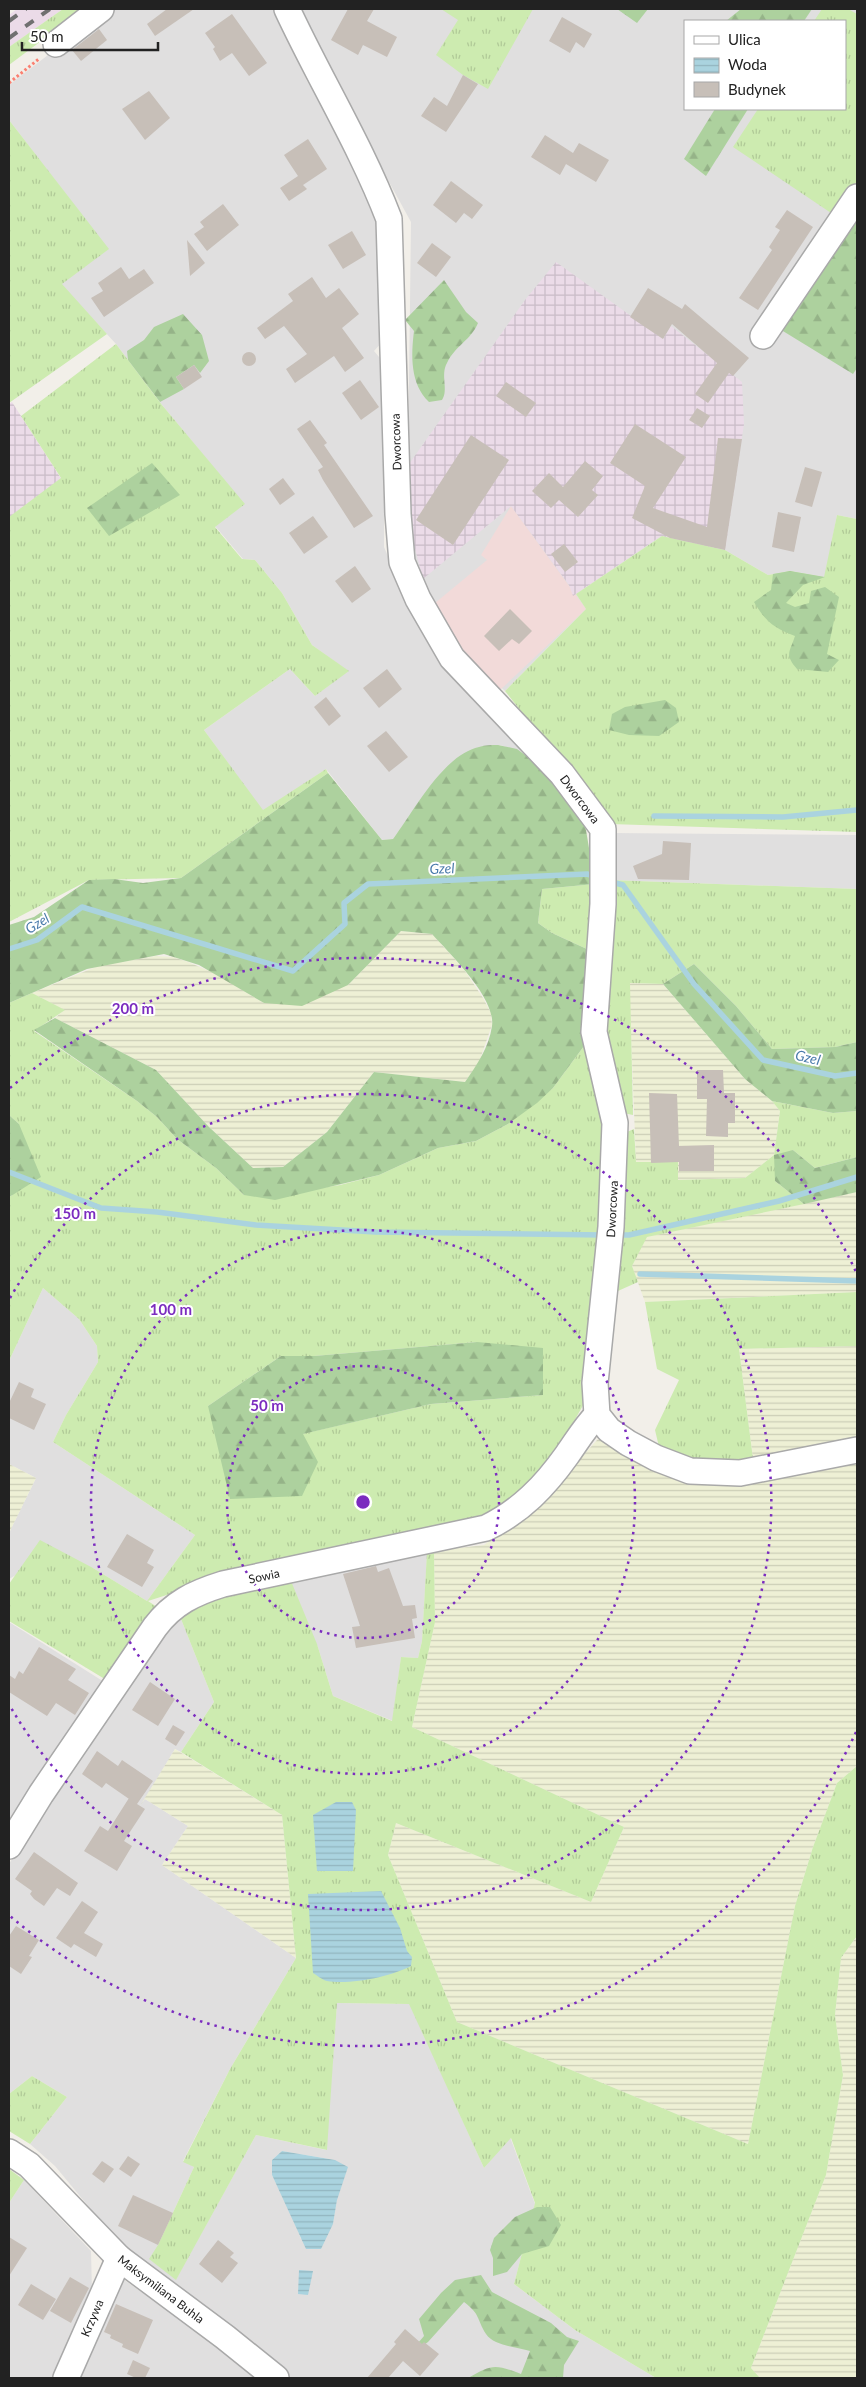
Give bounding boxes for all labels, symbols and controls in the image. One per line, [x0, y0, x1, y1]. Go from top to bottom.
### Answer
scale bar [22, 20, 159, 52]
legend [684, 20, 846, 110]
text: 50 m [30, 27, 64, 45]
text: Ulica [728, 30, 761, 48]
text: Woda [728, 55, 767, 73]
text: Budynek [728, 80, 786, 98]
street label: Dworcowa [388, 413, 404, 471]
street label: Dworcowa [557, 772, 603, 826]
water label: Gzel [429, 859, 455, 877]
water label: Gzel [22, 909, 52, 937]
text: 200 m [112, 999, 154, 1017]
water label: Gzel [794, 1046, 822, 1068]
street label: Dworcowa [603, 1180, 621, 1238]
text: 150 m [54, 1204, 96, 1222]
text: 100 m [150, 1300, 192, 1318]
text: 50 m [250, 1396, 284, 1414]
centre of rings [354, 1493, 372, 1511]
street label: Sowia [247, 1565, 281, 1587]
street label: Maksymiliana Buhla [115, 2252, 207, 2326]
street label: Krzywa [77, 2297, 107, 2339]

